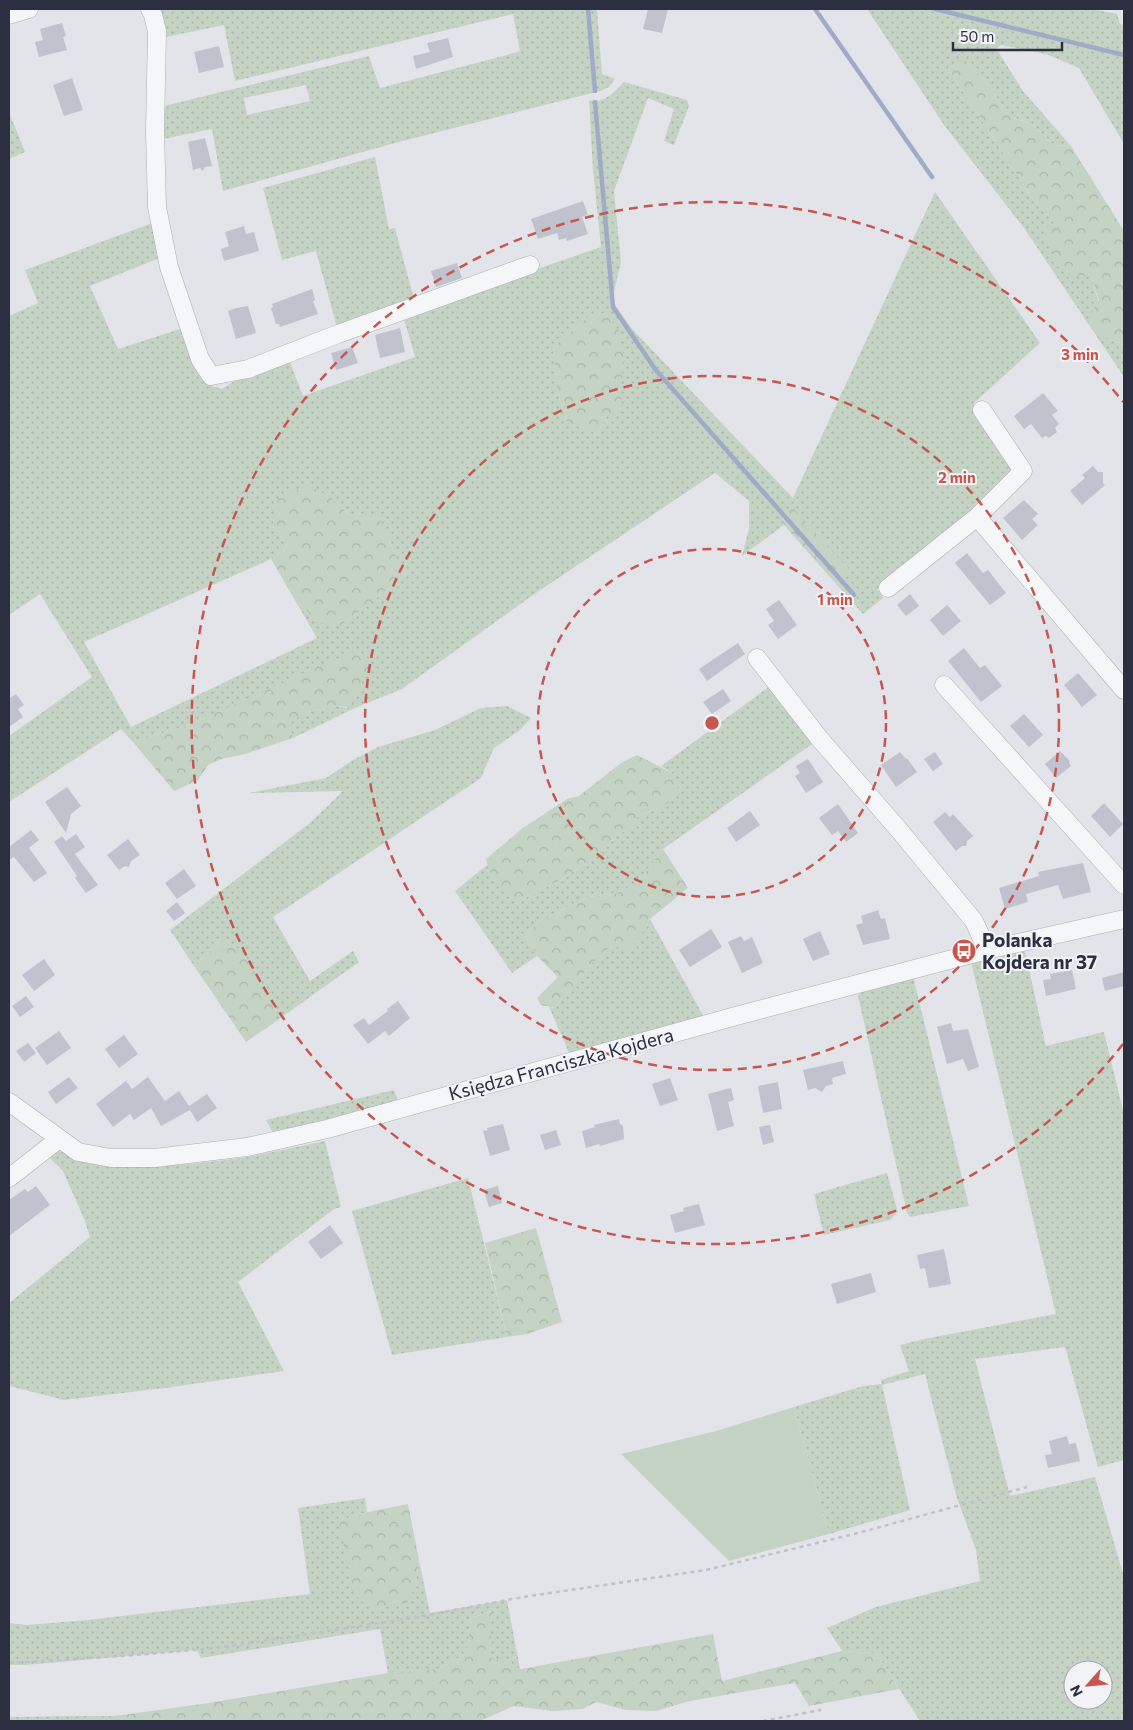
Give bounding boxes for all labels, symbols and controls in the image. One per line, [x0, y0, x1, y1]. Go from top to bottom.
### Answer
scale bar [953, 20, 1062, 52]
text: 50 m [960, 27, 994, 45]
text: 3 min [1061, 345, 1099, 363]
text: 2 min [938, 468, 976, 486]
text: 1 min [817, 590, 853, 608]
centre of rings [703, 714, 721, 732]
place label: Polanka Kojdera nr 37 [982, 928, 1097, 973]
bus stop icon: Polanka Kojdera nr 37 [951, 938, 977, 964]
street label: Księdza Franciszka Kojdera [446, 1022, 676, 1105]
north arrow [1063, 1660, 1113, 1710]
text: N [1066, 1683, 1086, 1700]

